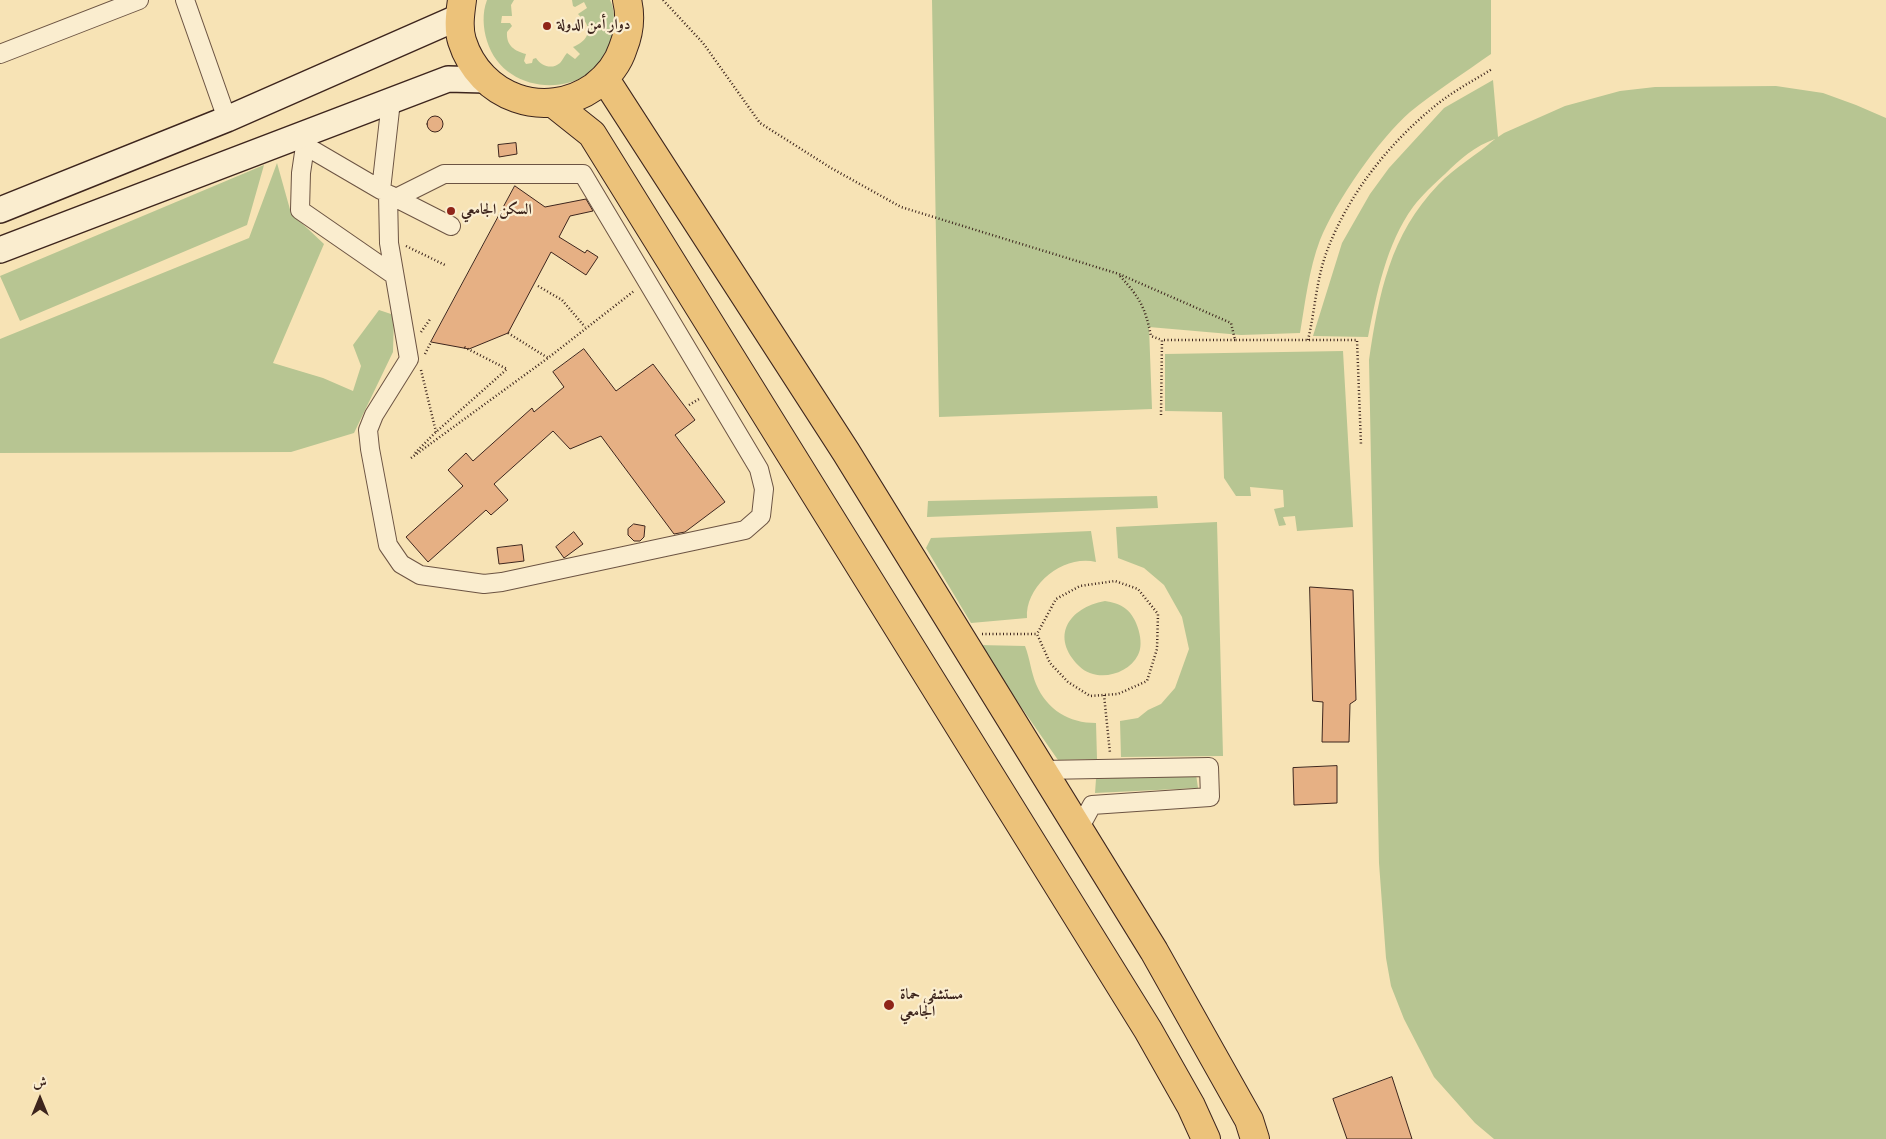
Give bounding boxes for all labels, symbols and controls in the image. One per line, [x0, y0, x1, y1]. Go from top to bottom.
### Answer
place label: دوار أمن الدولة [557, 17, 630, 35]
marker: دوار أمن الدولة [541, 20, 553, 32]
place label: السكن الجامعي [461, 202, 532, 220]
marker: السكن الجامعي [445, 205, 457, 217]
place label: مستشفى حماة الجامعي [900, 987, 963, 1022]
marker: مستشفى حماة الجامعي [882, 998, 896, 1012]
north arrow [15, 1074, 65, 1124]
text: ش [33, 1074, 47, 1093]

